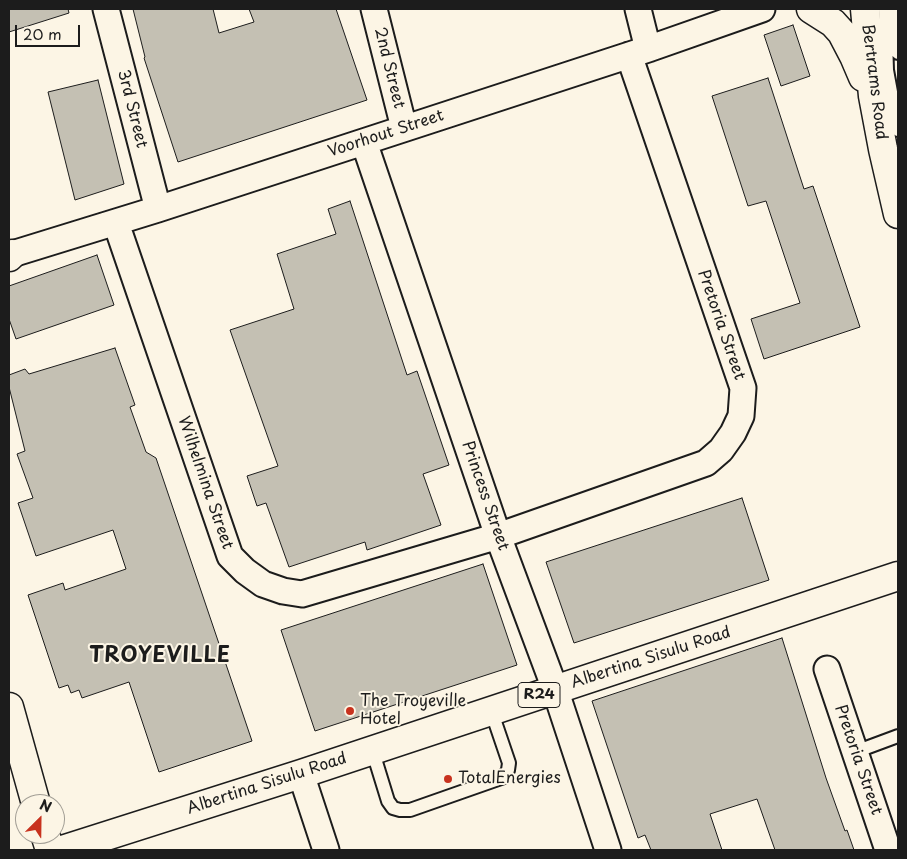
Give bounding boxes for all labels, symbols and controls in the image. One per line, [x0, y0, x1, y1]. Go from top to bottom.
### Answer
scale bar [18, 15, 82, 47]
text: 20 m [23, 22, 62, 45]
street label: Bertrams Road [857, 23, 891, 141]
street label: 2nd Street [370, 25, 408, 111]
street label: 3rd Street [113, 68, 151, 150]
street label: Voorhout Street [326, 106, 446, 162]
street label: Pretoria Street [693, 267, 749, 383]
street label: Wilhelmina Street [173, 414, 237, 552]
street label: Princess Street [457, 439, 513, 553]
street label: Albertina Sisulu Road [569, 623, 733, 693]
district label: TROYEVILLE [90, 643, 230, 669]
road number: R24 [518, 682, 560, 708]
place label: The Troyeville Hotel [360, 692, 466, 730]
street label: Pretoria Street [830, 702, 886, 818]
marker: The Troyeville Hotel [344, 705, 356, 717]
street label: Albertina Sisulu Road [185, 749, 349, 819]
place label: TotalEnergies [458, 769, 561, 789]
marker: TotalEnergies [442, 773, 454, 785]
north arrow [15, 794, 65, 844]
text: N [36, 794, 55, 817]

